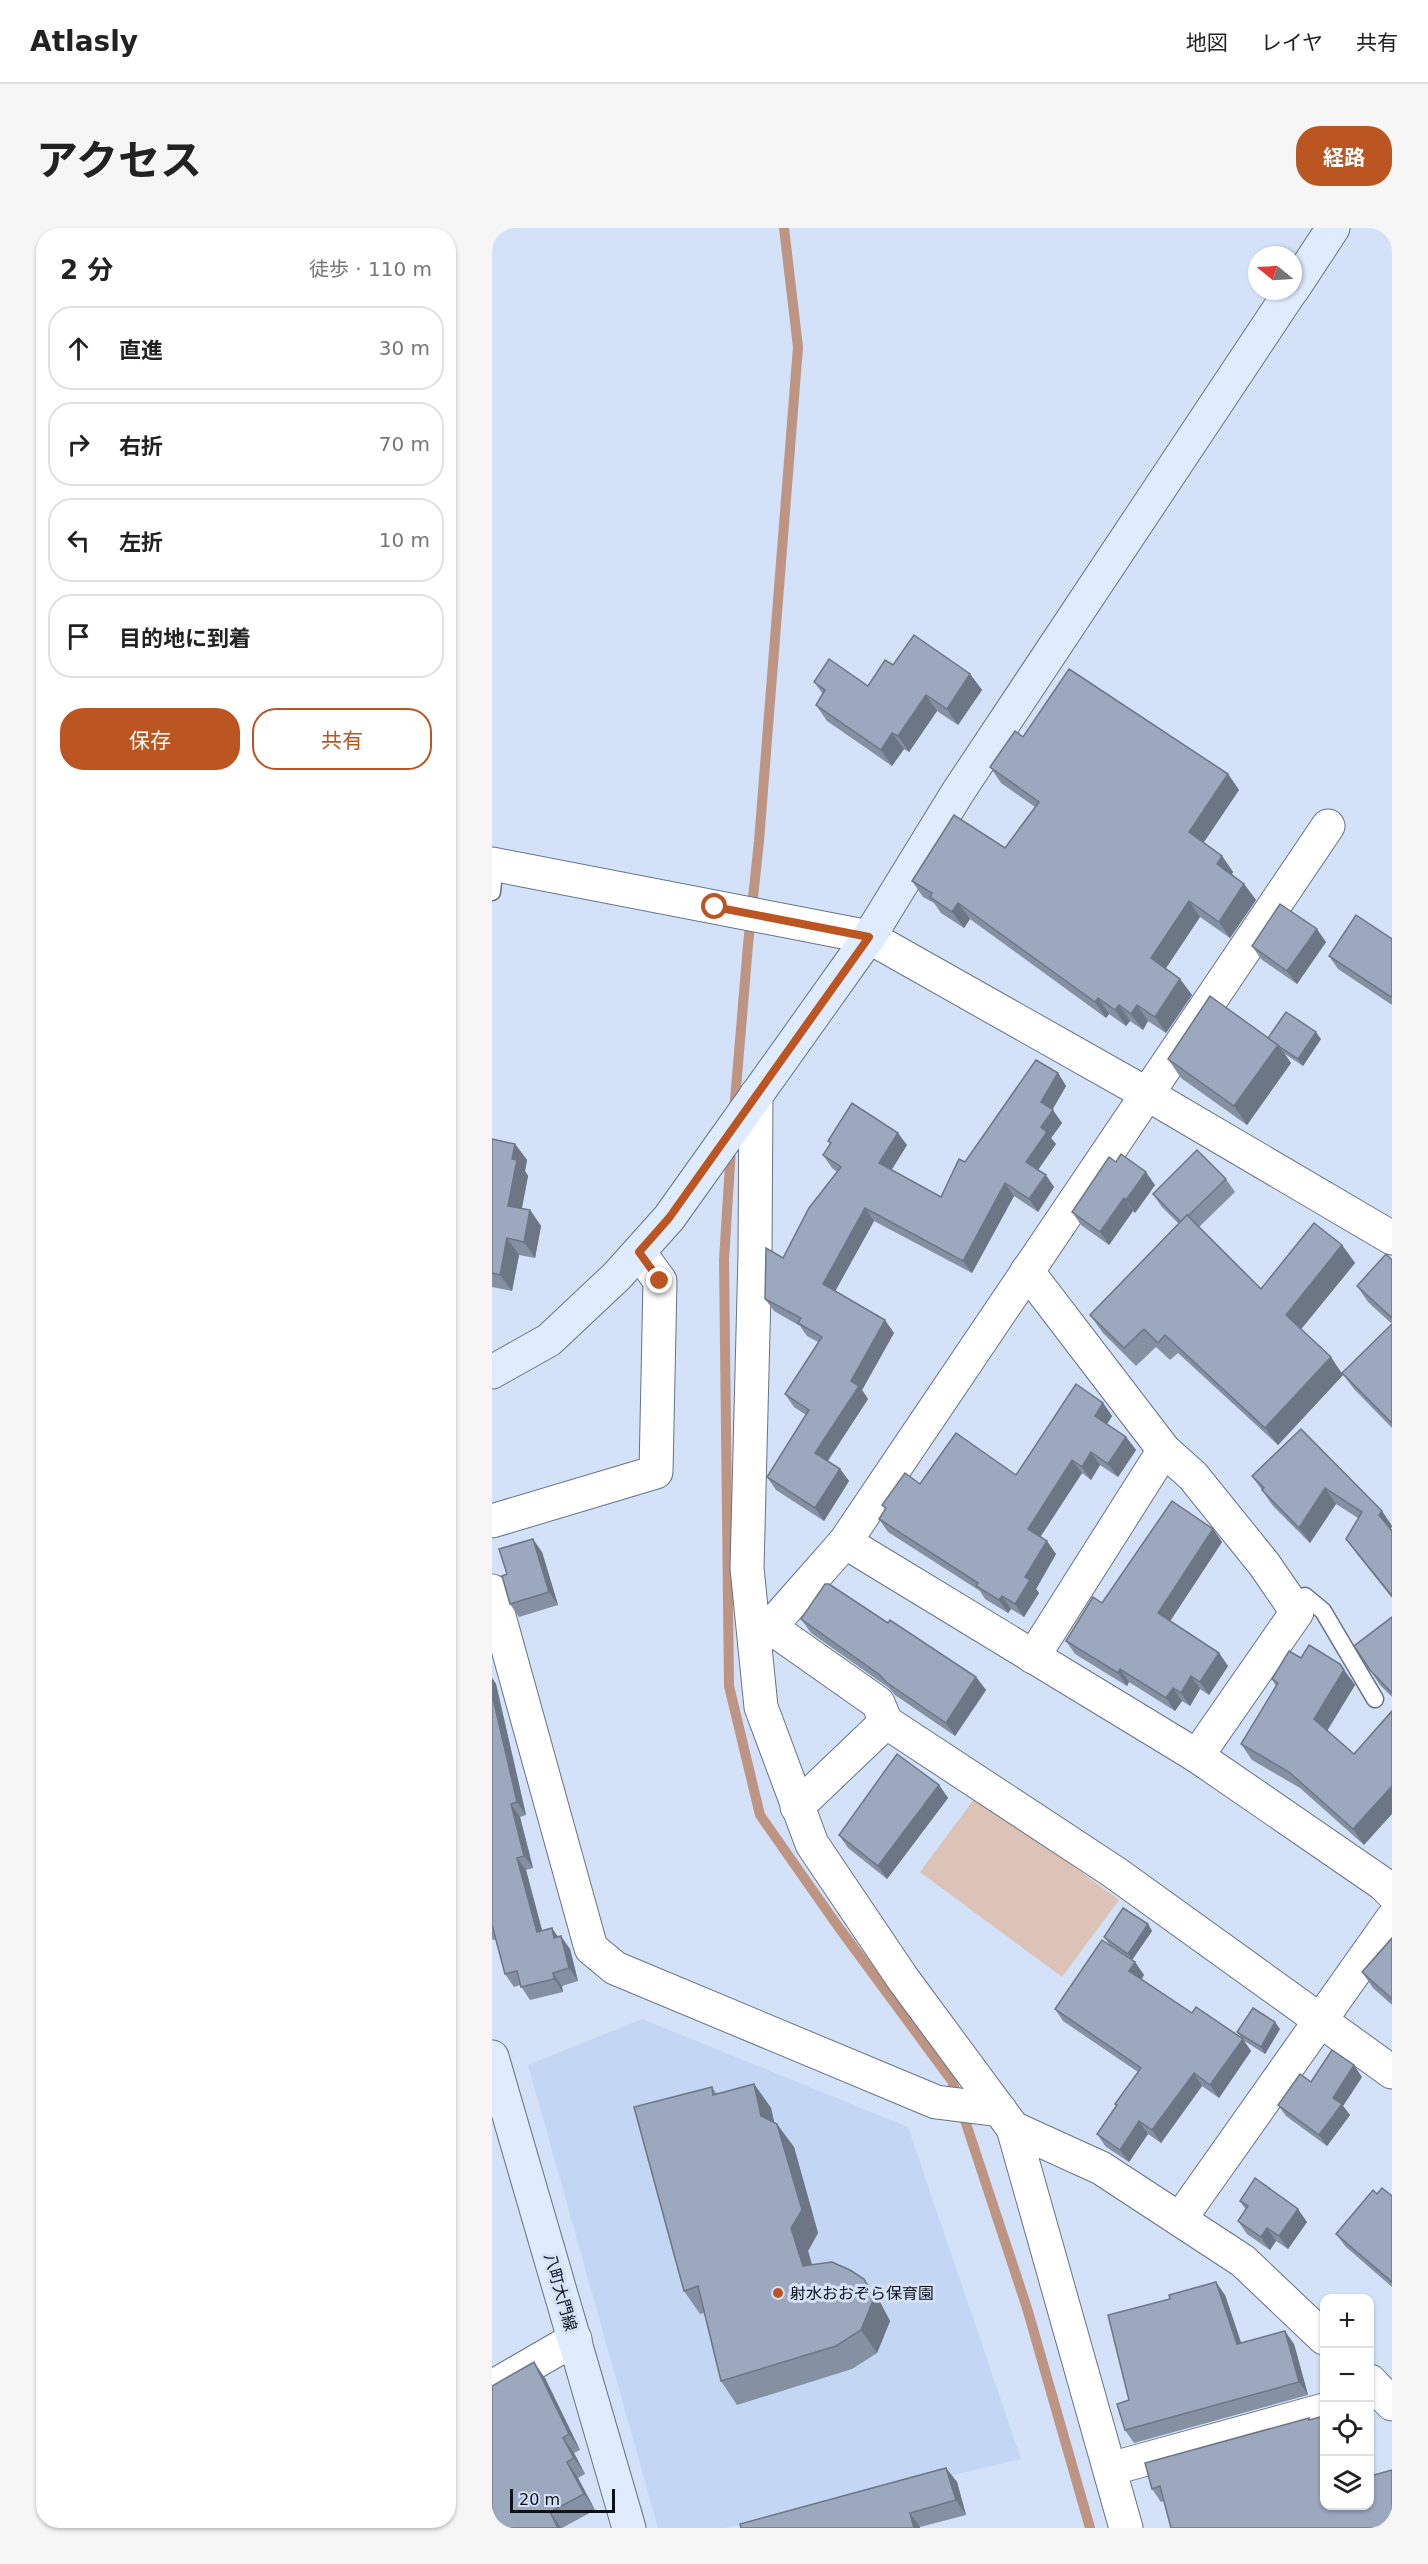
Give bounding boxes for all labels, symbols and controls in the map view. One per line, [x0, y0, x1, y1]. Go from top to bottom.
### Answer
text: Atlasly [30, 25, 138, 58]
text: 地図 [1186, 31, 1228, 55]
text: レイヤ [1261, 31, 1323, 55]
text: 共有 [1356, 31, 1398, 55]
button: 経路 [1296, 126, 1392, 186]
text: アクセス [36, 136, 202, 185]
north arrow [1248, 246, 1302, 300]
text: 2 分 [60, 255, 113, 285]
text: 徒歩 · 110 m [309, 257, 432, 281]
icon: ahead [62, 332, 95, 365]
text: 30 m [379, 336, 430, 360]
text: 直進 [119, 338, 163, 363]
icon: right [62, 428, 95, 461]
text: 70 m [379, 432, 430, 456]
text: 右折 [119, 434, 163, 459]
icon: left [62, 524, 95, 557]
text: 10 m [379, 528, 430, 552]
text: 左折 [119, 530, 163, 555]
icon: arrive [62, 620, 95, 653]
text: 目的地に到着 [119, 626, 251, 651]
button: 保存 [60, 708, 240, 770]
button: 共有 [252, 708, 432, 770]
route start [701, 893, 727, 919]
route end [646, 1267, 672, 1293]
street label: 八町大門線 [540, 2251, 581, 2333]
place label: 射水おおぞら保育園 [790, 2284, 934, 2303]
marker: 射水おおぞら保育園 [771, 2286, 785, 2300]
map controls [1320, 2294, 1374, 2510]
button: + [1320, 2294, 1374, 2348]
button: − [1320, 2348, 1374, 2402]
button: locate [1320, 2402, 1374, 2456]
button: layers [1320, 2456, 1374, 2510]
scale bar [510, 2486, 615, 2514]
text: 20 m [519, 2490, 560, 2509]

